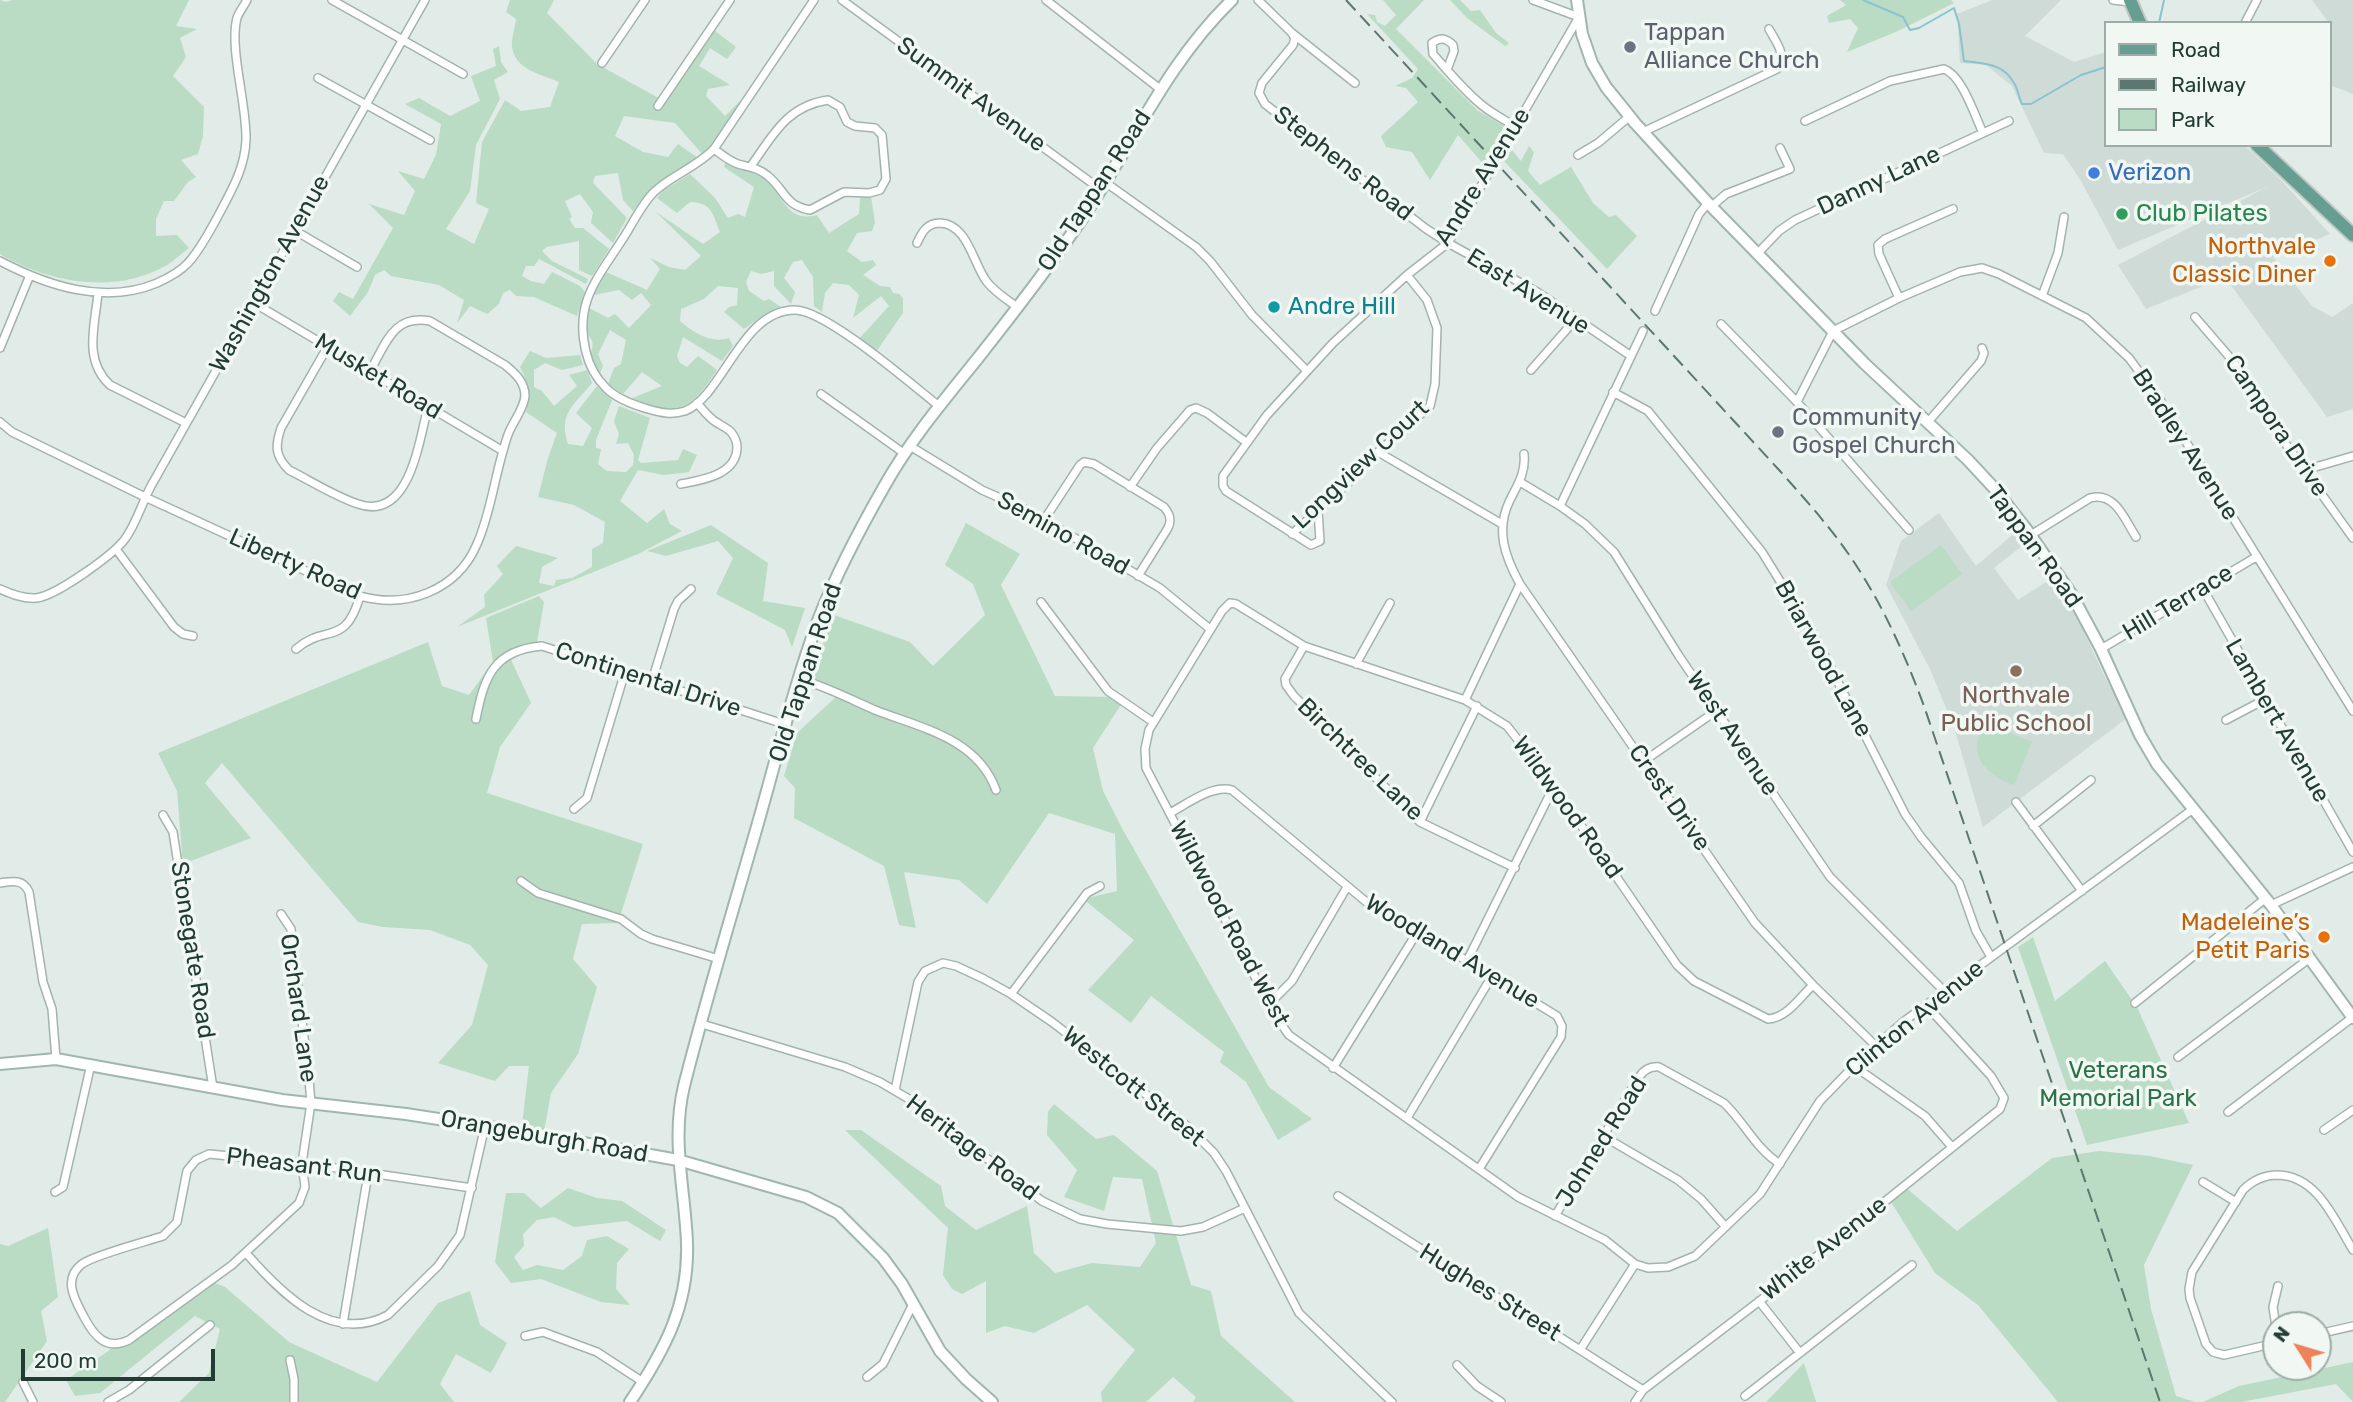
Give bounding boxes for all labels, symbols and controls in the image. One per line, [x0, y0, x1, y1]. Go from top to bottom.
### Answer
place label: Tappan Alliance Church [1644, 19, 1820, 75]
legend [2104, 21, 2332, 147]
street label: Summit Avenue [891, 31, 1051, 159]
text: Road [2171, 37, 2221, 62]
marker: Tappan Alliance Church [1622, 39, 1638, 55]
text: Railway [2171, 72, 2246, 97]
street label: Stephens Road [1267, 100, 1419, 228]
street label: Andre Avenue [1429, 103, 1537, 251]
street label: Old Tappan Road [1032, 105, 1158, 277]
text: Park [2171, 107, 2215, 132]
street label: Danny Lane [1813, 140, 1945, 222]
place label: Verizon [2108, 159, 2191, 187]
marker: Verizon [2086, 165, 2102, 181]
street label: Washington Avenue [204, 170, 336, 378]
place label: Club Pilates [2136, 200, 2268, 228]
marker: Club Pilates [2114, 206, 2130, 222]
place label: Northvale Classic Diner [2172, 233, 2316, 289]
street label: East Avenue [1461, 243, 1595, 341]
marker: Northvale Classic Diner [2322, 253, 2338, 269]
place label: Andre Hill [1288, 293, 1396, 321]
marker: Andre Hill [1266, 299, 1282, 315]
street label: Musket Road [309, 328, 447, 426]
street label: Campora Drive [2218, 350, 2334, 502]
street label: Bradley Avenue [2125, 364, 2245, 526]
street label: Longview Court [1287, 394, 1435, 536]
place label: Community Gospel Church [1792, 404, 1956, 460]
marker: Community Gospel Church [1770, 424, 1786, 440]
street label: Tappan Road [1980, 480, 2088, 614]
street label: Semino Road [992, 486, 1134, 582]
street label: Liberty Road [224, 523, 366, 607]
street label: Hill Terrace [2118, 559, 2238, 647]
street label: Briarwood Lane [1768, 576, 1878, 742]
street label: Old Tappan Road [764, 580, 848, 766]
street label: Lambert Avenue [2218, 634, 2336, 808]
street label: Continental Drive [551, 636, 745, 724]
marker: Northvale Public School [2008, 663, 2024, 679]
street label: West Avenue [1680, 666, 1784, 802]
place label: Northvale Public School [1940, 682, 2092, 738]
street label: Birchtree Lane [1291, 693, 1429, 827]
street label: Wildwood Road [1506, 731, 1628, 885]
street label: Crest Drive [1622, 739, 1716, 857]
street label: Wildwood Road West [1163, 816, 1295, 1032]
street label: Stonegate Road [164, 859, 220, 1041]
street label: Woodland Avenue [1360, 889, 1544, 1015]
place label: Madeleine’s Petit Paris [2181, 909, 2310, 965]
marker: Madeleine’s Petit Paris [2316, 929, 2332, 945]
street label: Orchard Lane [273, 932, 323, 1084]
street label: Clinton Avenue [1840, 954, 1990, 1084]
street label: Westcott Street [1056, 1021, 1210, 1153]
park label: Veterans Memorial Park [2039, 1057, 2197, 1113]
street label: Johned Road [1550, 1071, 1654, 1213]
street label: Heritage Road [900, 1089, 1044, 1207]
street label: Orangeburgh Road [438, 1105, 650, 1169]
street label: Pheasant Run [225, 1142, 383, 1190]
street label: White Avenue [1755, 1191, 1893, 1307]
street label: Hughes Street [1414, 1238, 1566, 1348]
north arrow [2262, 1311, 2332, 1381]
text: N [2268, 1322, 2295, 1347]
scale bar [24, 1336, 219, 1380]
text: 200 m [34, 1348, 97, 1373]

